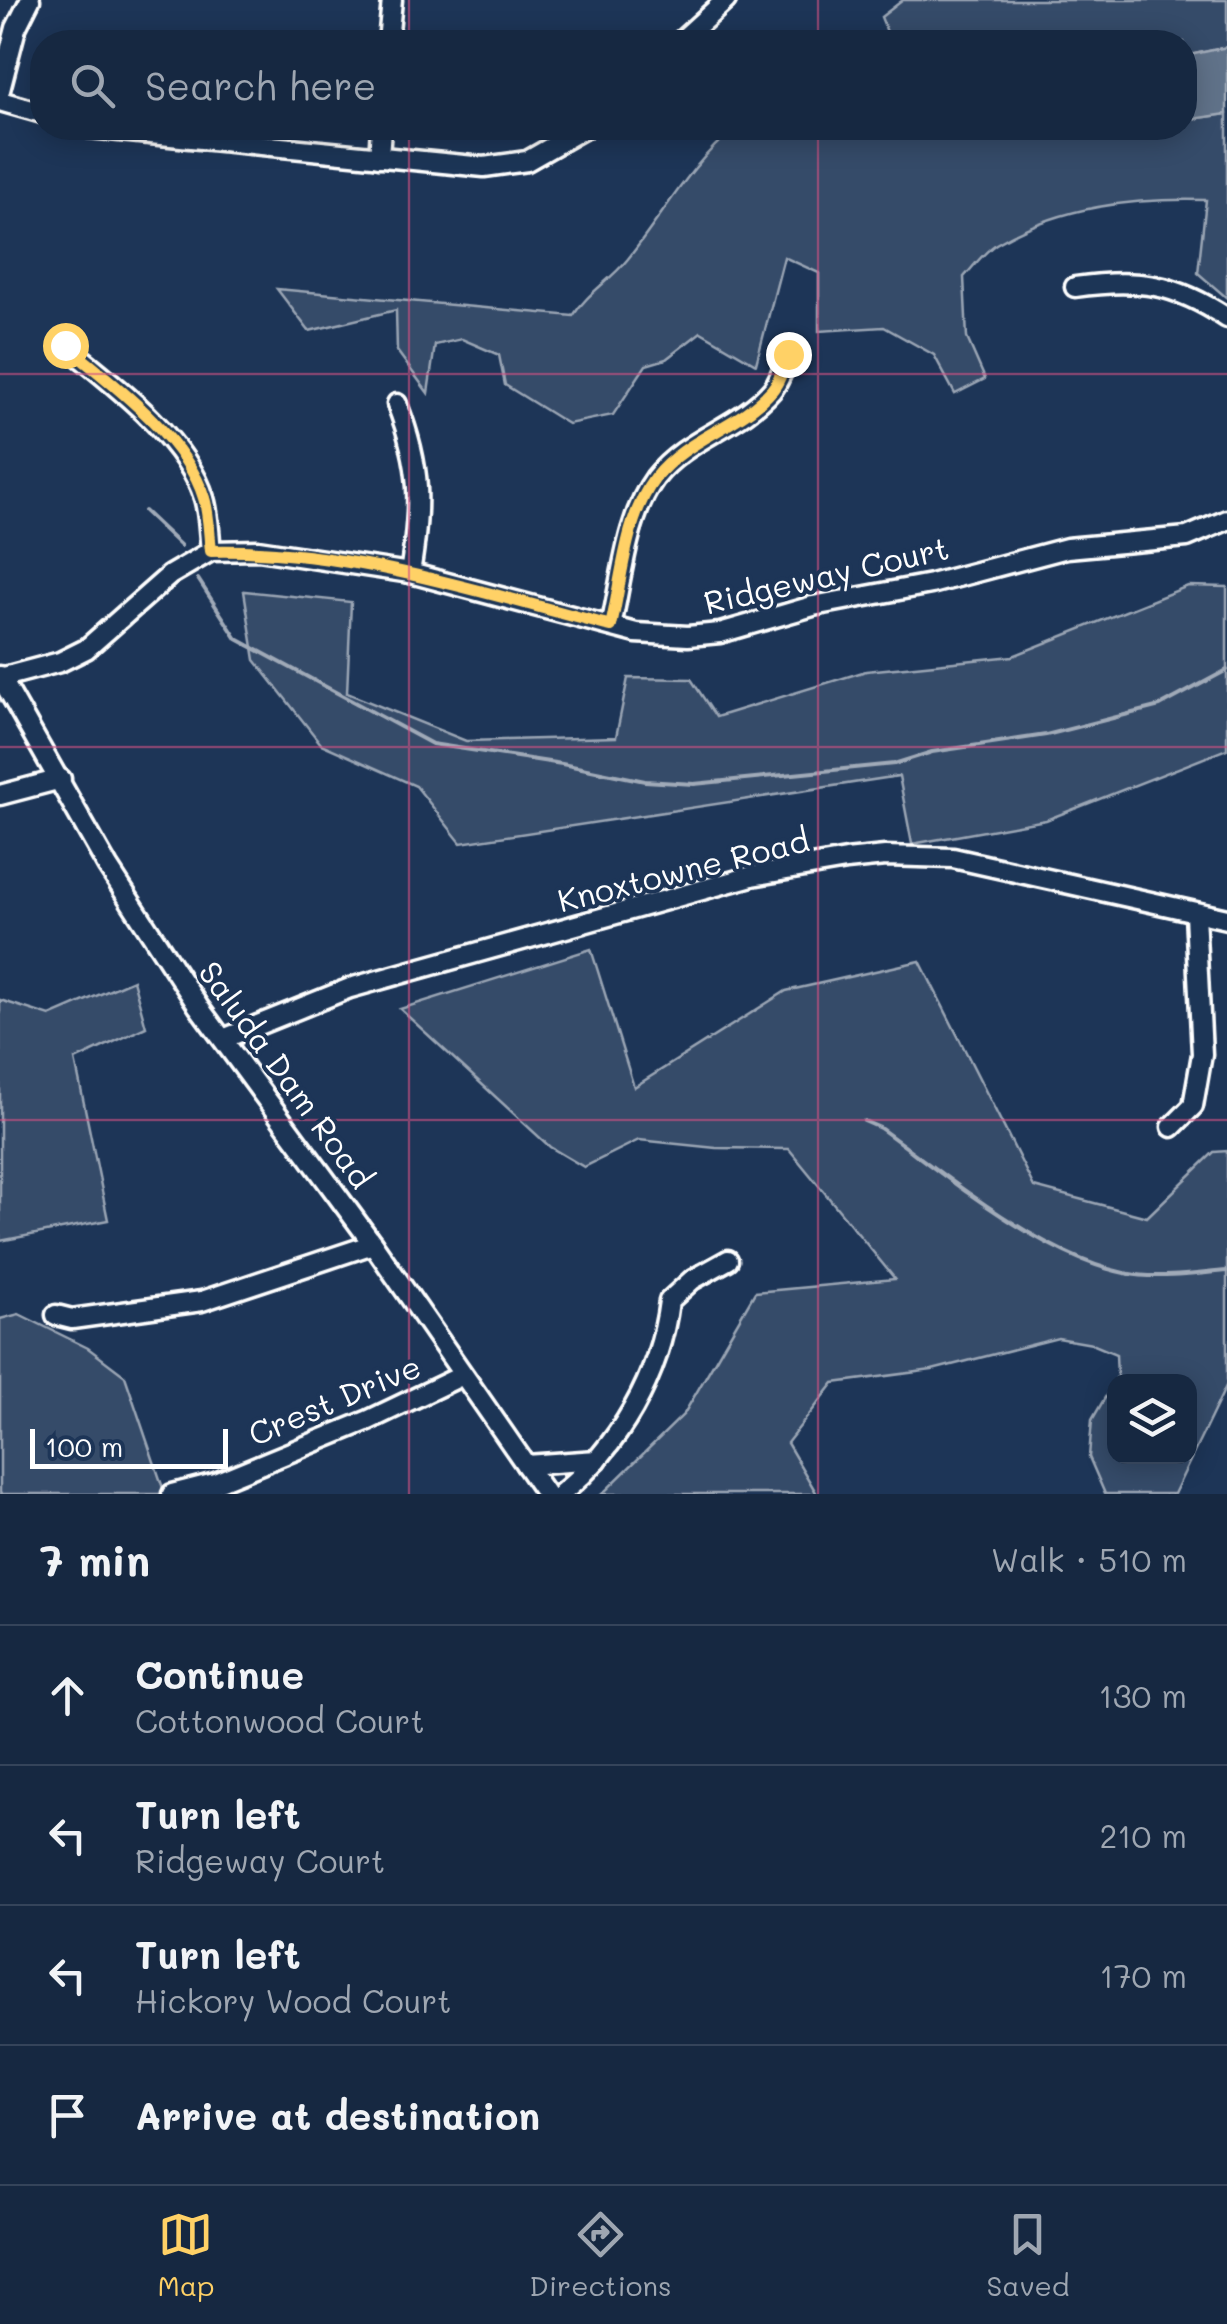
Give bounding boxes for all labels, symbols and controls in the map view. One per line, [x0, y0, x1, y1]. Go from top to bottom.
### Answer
search box [30, 30, 1197, 140]
icon: search [65, 58, 120, 113]
text: Search here [145, 60, 376, 110]
route start [43, 323, 89, 369]
route end [766, 332, 812, 378]
street label: Ridgeway Court [699, 525, 953, 624]
street label: Knoxtowne Road [553, 817, 813, 921]
street label: Saluda Dam Road [190, 952, 384, 1196]
street label: Crest Drive [241, 1344, 427, 1454]
map controls [1107, 1374, 1197, 1464]
button: layers [1107, 1374, 1197, 1464]
scale bar [30, 1424, 228, 1468]
text: 100 m [45, 1428, 123, 1464]
text: 7 min [40, 1532, 150, 1587]
text: Walk · 510 m [991, 1538, 1187, 1580]
text: Continue [135, 1649, 304, 1699]
icon: ahead [40, 1668, 95, 1723]
text: 130 m [1098, 1674, 1187, 1716]
text: Cottonwood Court [135, 1699, 424, 1741]
text: Turn left [135, 1789, 301, 1839]
icon: left [40, 1808, 95, 1863]
text: 210 m [1099, 1814, 1187, 1856]
text: Ridgeway Court [135, 1839, 385, 1881]
text: Turn left [135, 1929, 301, 1979]
icon: left [40, 1948, 95, 2003]
text: 170 m [1099, 1954, 1187, 1996]
text: Hickory Wood Court [135, 1979, 451, 2021]
icon: arrive [40, 2088, 95, 2143]
text: Arrive at destination [135, 2090, 540, 2140]
tab: Map [157, 2207, 214, 2303]
tab: Directions [529, 2207, 672, 2303]
tab: Saved [986, 2207, 1070, 2303]

